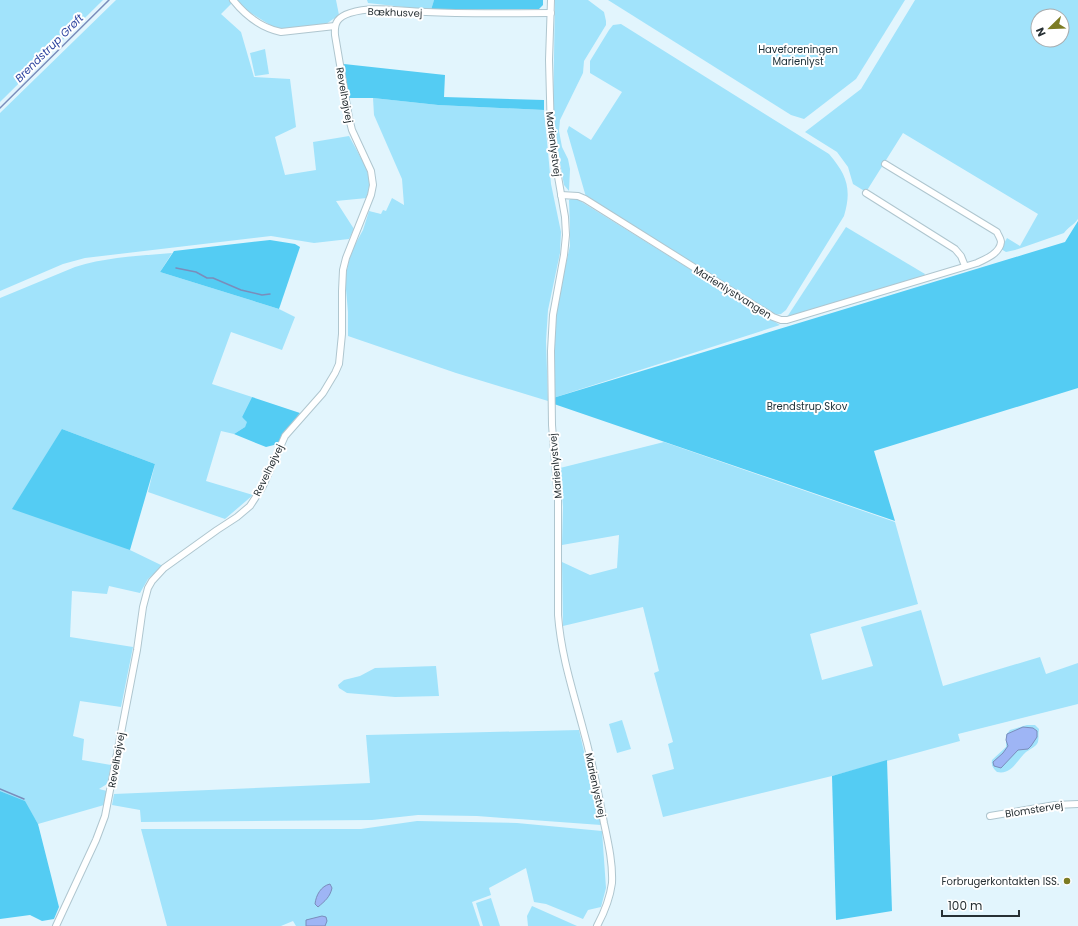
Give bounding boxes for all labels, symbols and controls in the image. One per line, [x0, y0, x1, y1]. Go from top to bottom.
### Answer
street label: Bækhusvej [367, 4, 423, 21]
north arrow [1030, 8, 1070, 48]
water label: Brendstrup Grøft [11, 9, 88, 86]
text: N [1032, 25, 1050, 39]
park label: Haveforeningen Marienlyst [758, 42, 838, 69]
street label: Revelhøjvej [332, 66, 357, 124]
street label: Marienlystvej [542, 111, 565, 177]
street label: Marienlystvangen [691, 262, 775, 322]
park label: Brendstrup Skov [767, 399, 848, 414]
street label: Marienlystvej [545, 433, 566, 499]
street label: Revelhøjvej [249, 442, 287, 499]
street label: Revelhøjvej [104, 731, 129, 789]
street label: Marienlystvej [581, 752, 610, 819]
street label: Blomstervej [1004, 798, 1064, 821]
place label: Forbrugerkontakten ISS. [942, 874, 1059, 889]
marker: Forbrugerkontakten ISS. [1062, 876, 1072, 886]
scale bar [942, 892, 1019, 918]
text: 100 m [948, 897, 982, 914]

